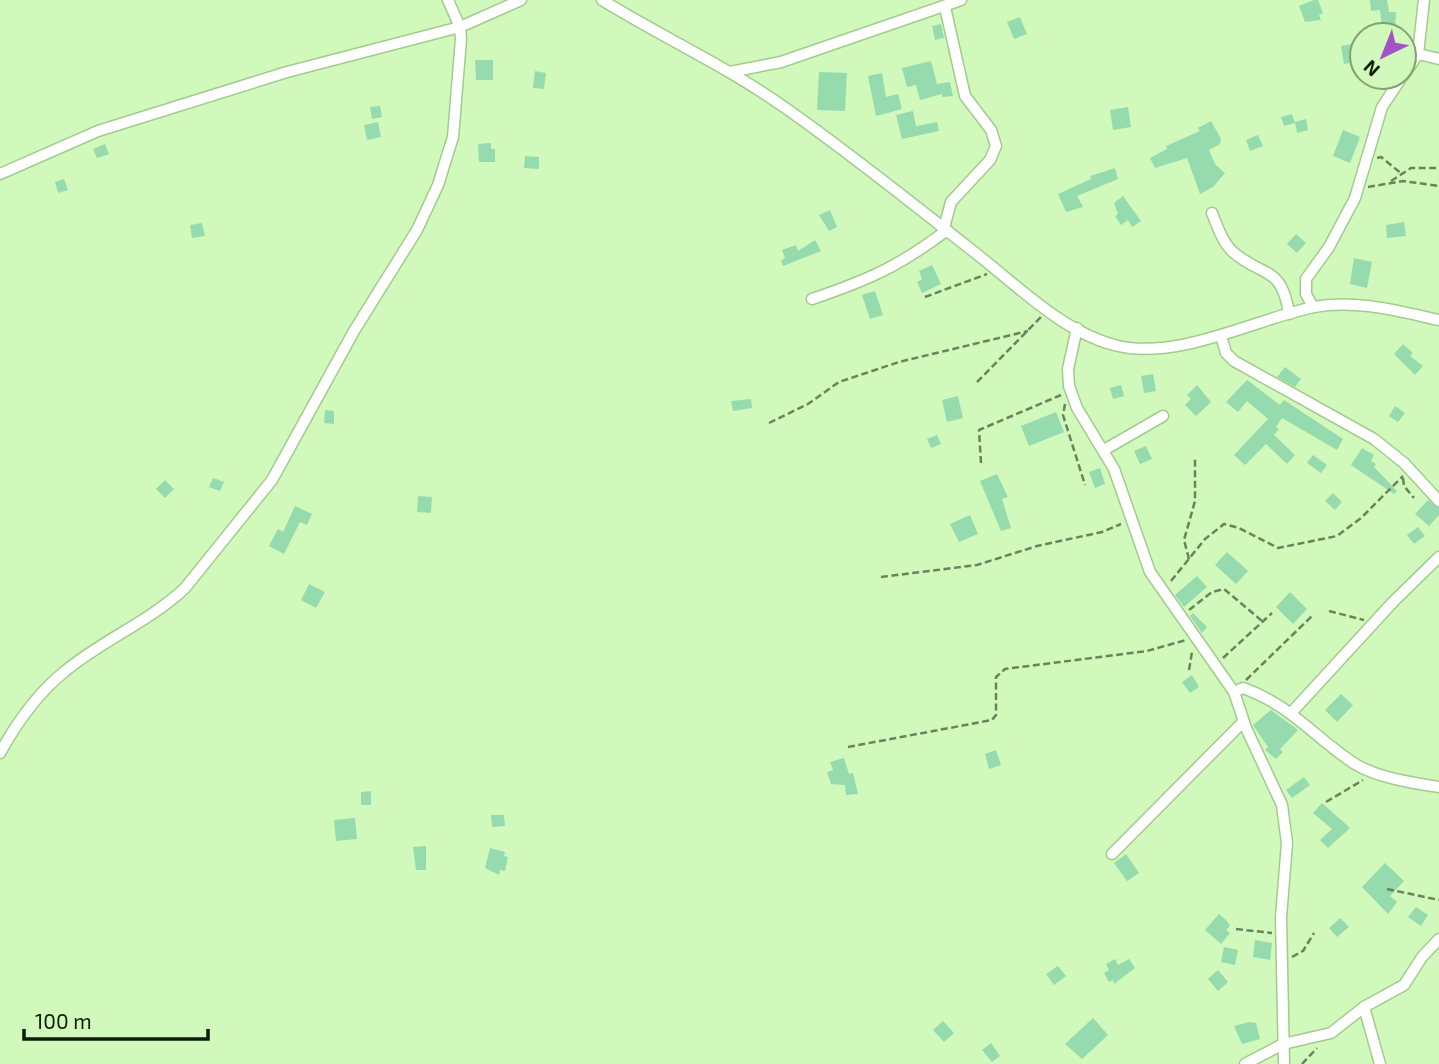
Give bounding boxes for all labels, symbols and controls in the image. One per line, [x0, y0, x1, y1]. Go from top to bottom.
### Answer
north arrow [1348, 21, 1418, 91]
text: N [1358, 56, 1384, 82]
scale bar [24, 998, 208, 1042]
text: 100 m [35, 1008, 92, 1033]

